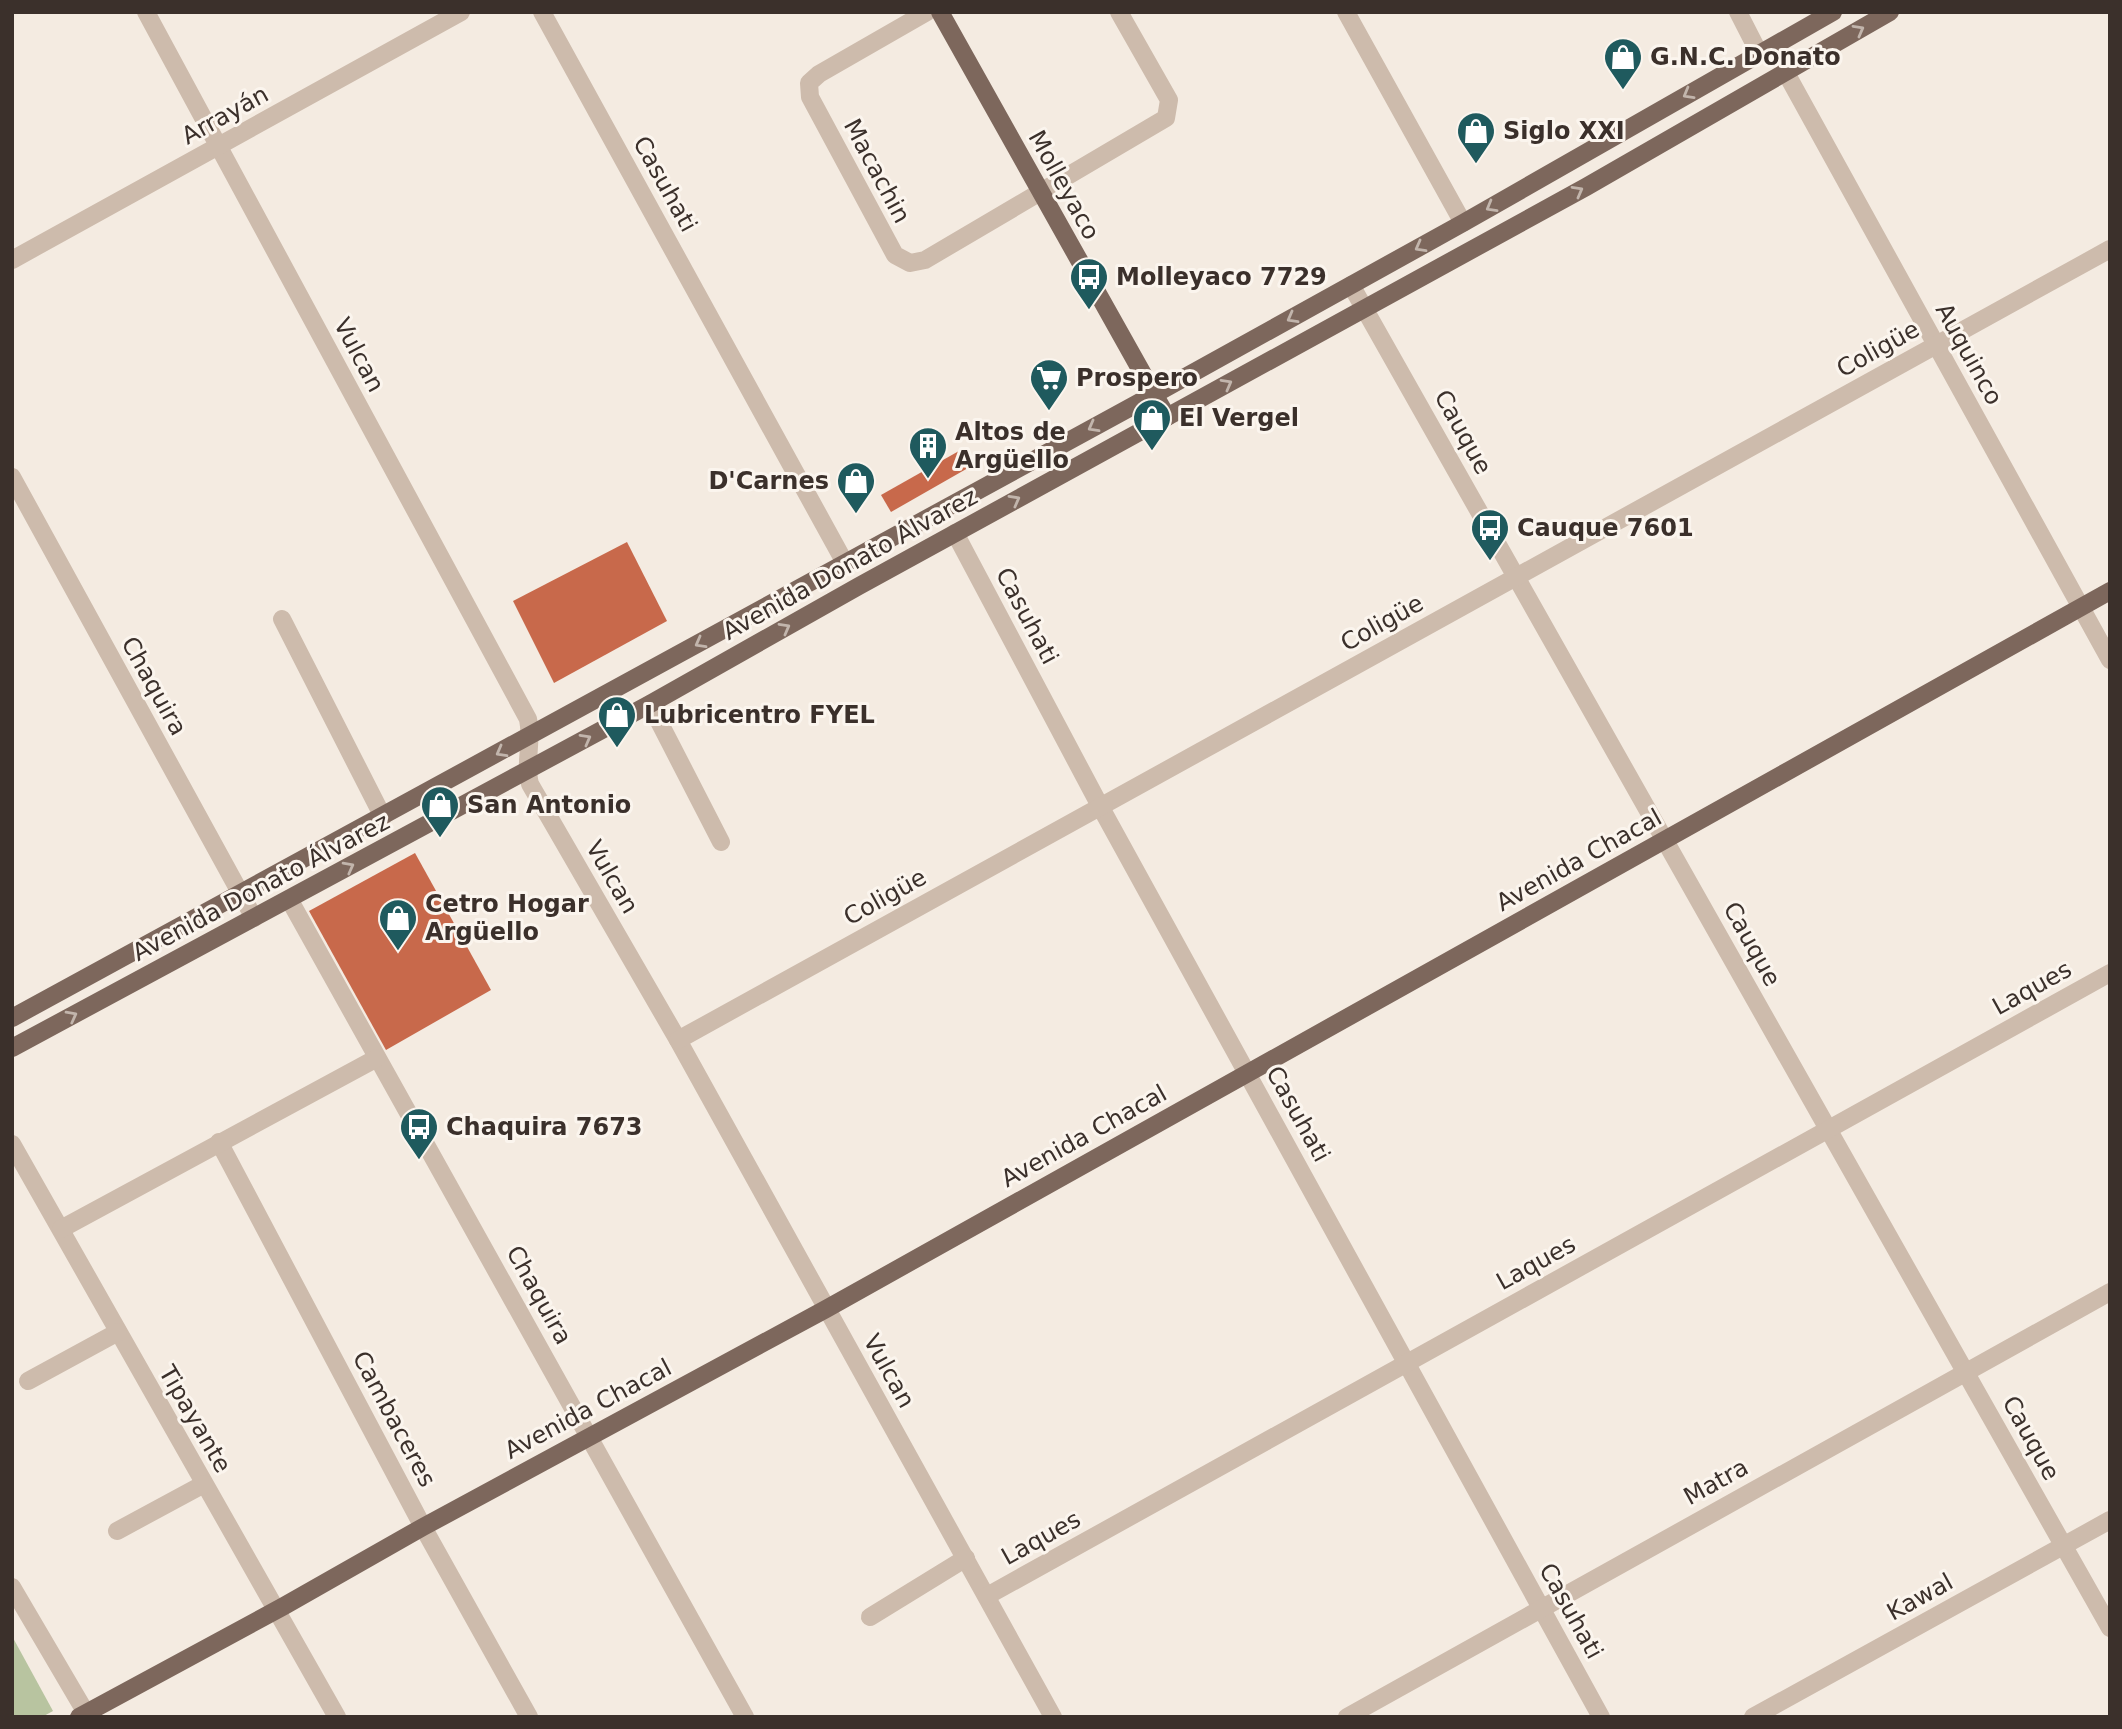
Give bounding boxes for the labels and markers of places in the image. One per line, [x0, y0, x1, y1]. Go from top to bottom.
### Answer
shop icon: G.N.C. Donato [1602, 36, 1644, 91]
place label: G.N.C. Donato [1650, 43, 1841, 71]
shop icon: Siglo XXI [1455, 110, 1497, 165]
place label: Siglo XXI [1503, 117, 1625, 145]
bus stop icon: Molleyaco 7729 [1068, 256, 1110, 311]
place label: Molleyaco 7729 [1116, 263, 1327, 291]
supermarket icon: Prospero [1028, 357, 1070, 412]
place label: Prospero [1076, 364, 1198, 392]
shop icon: El Vergel [1131, 397, 1173, 452]
place label: El Vergel [1179, 404, 1299, 432]
place label: Altos de Argüello [955, 418, 1069, 474]
building icon: Altos de Argüello [907, 425, 949, 480]
shop icon: D'Carnes [835, 460, 877, 515]
place label: D'Carnes [708, 467, 829, 495]
bus stop icon: Cauque 7601 [1469, 507, 1511, 562]
place label: Cauque 7601 [1517, 514, 1694, 542]
shop icon: Lubricentro FYEL [596, 694, 638, 749]
place label: Lubricentro FYEL [644, 701, 875, 729]
shop icon: San Antonio [419, 784, 461, 839]
place label: San Antonio [467, 791, 631, 819]
place label: Cetro Hogar Argüello [425, 890, 589, 946]
shop icon: Cetro Hogar Argüello [377, 897, 419, 952]
bus stop icon: Chaquira 7673 [398, 1106, 440, 1161]
place label: Chaquira 7673 [446, 1113, 643, 1141]

